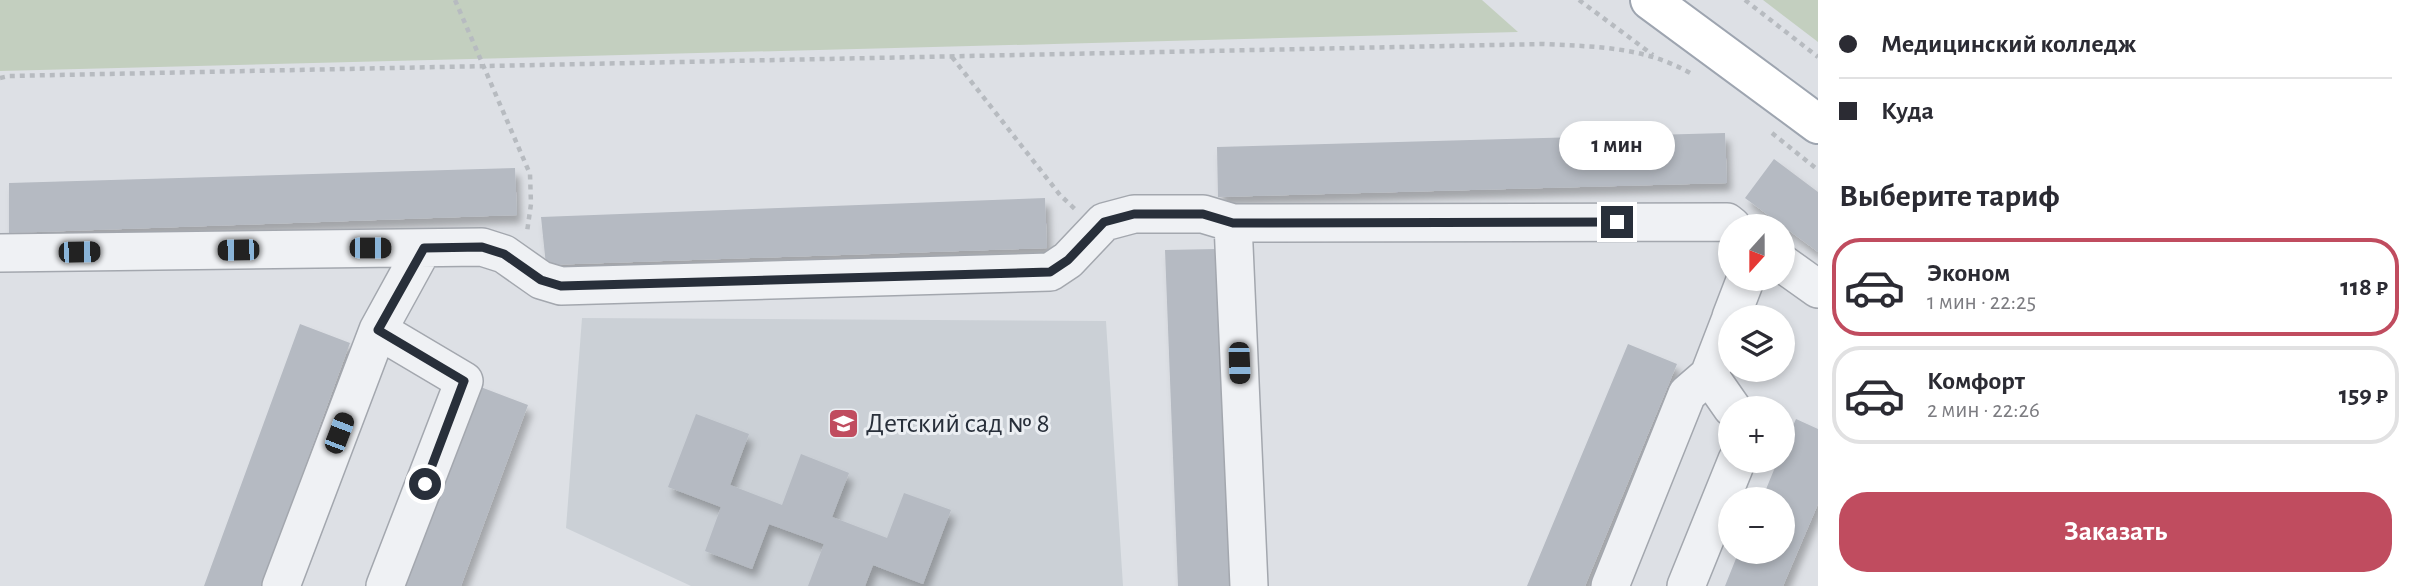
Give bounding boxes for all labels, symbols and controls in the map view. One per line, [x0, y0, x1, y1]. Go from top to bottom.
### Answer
text: Медицинский колледж [1881, 31, 2136, 57]
text: Куда [1881, 98, 1934, 124]
callout: 1 мин [1559, 120, 1675, 170]
text: 1 мин [1591, 134, 1643, 157]
text: Выберите тариф [1839, 180, 2060, 212]
route end [1601, 206, 1633, 238]
north arrow [1718, 214, 1796, 290]
map controls [1718, 214, 1795, 564]
car [350, 238, 392, 259]
car [217, 239, 260, 261]
car [58, 241, 101, 263]
icon: car [1843, 256, 1906, 319]
text: Эконом [1927, 260, 2010, 286]
text: 118 ₽ [2340, 274, 2388, 300]
text: 1 мин · 22:25 [1927, 291, 2036, 314]
button: layers [1718, 305, 1795, 382]
car [1228, 342, 1251, 384]
icon: car [1843, 364, 1906, 427]
text: Комфорт [1927, 368, 2025, 394]
text: 159 ₽ [2339, 382, 2388, 408]
button: + [1718, 396, 1795, 473]
text: 2 мин · 22:26 [1927, 399, 2040, 422]
school or university icon: Детский сад № 8 [826, 407, 860, 441]
car [322, 410, 357, 456]
place label: Детский сад № 8 [866, 410, 1050, 438]
route start [409, 468, 441, 500]
button: − [1718, 487, 1795, 564]
button: Заказать [1839, 492, 2392, 572]

